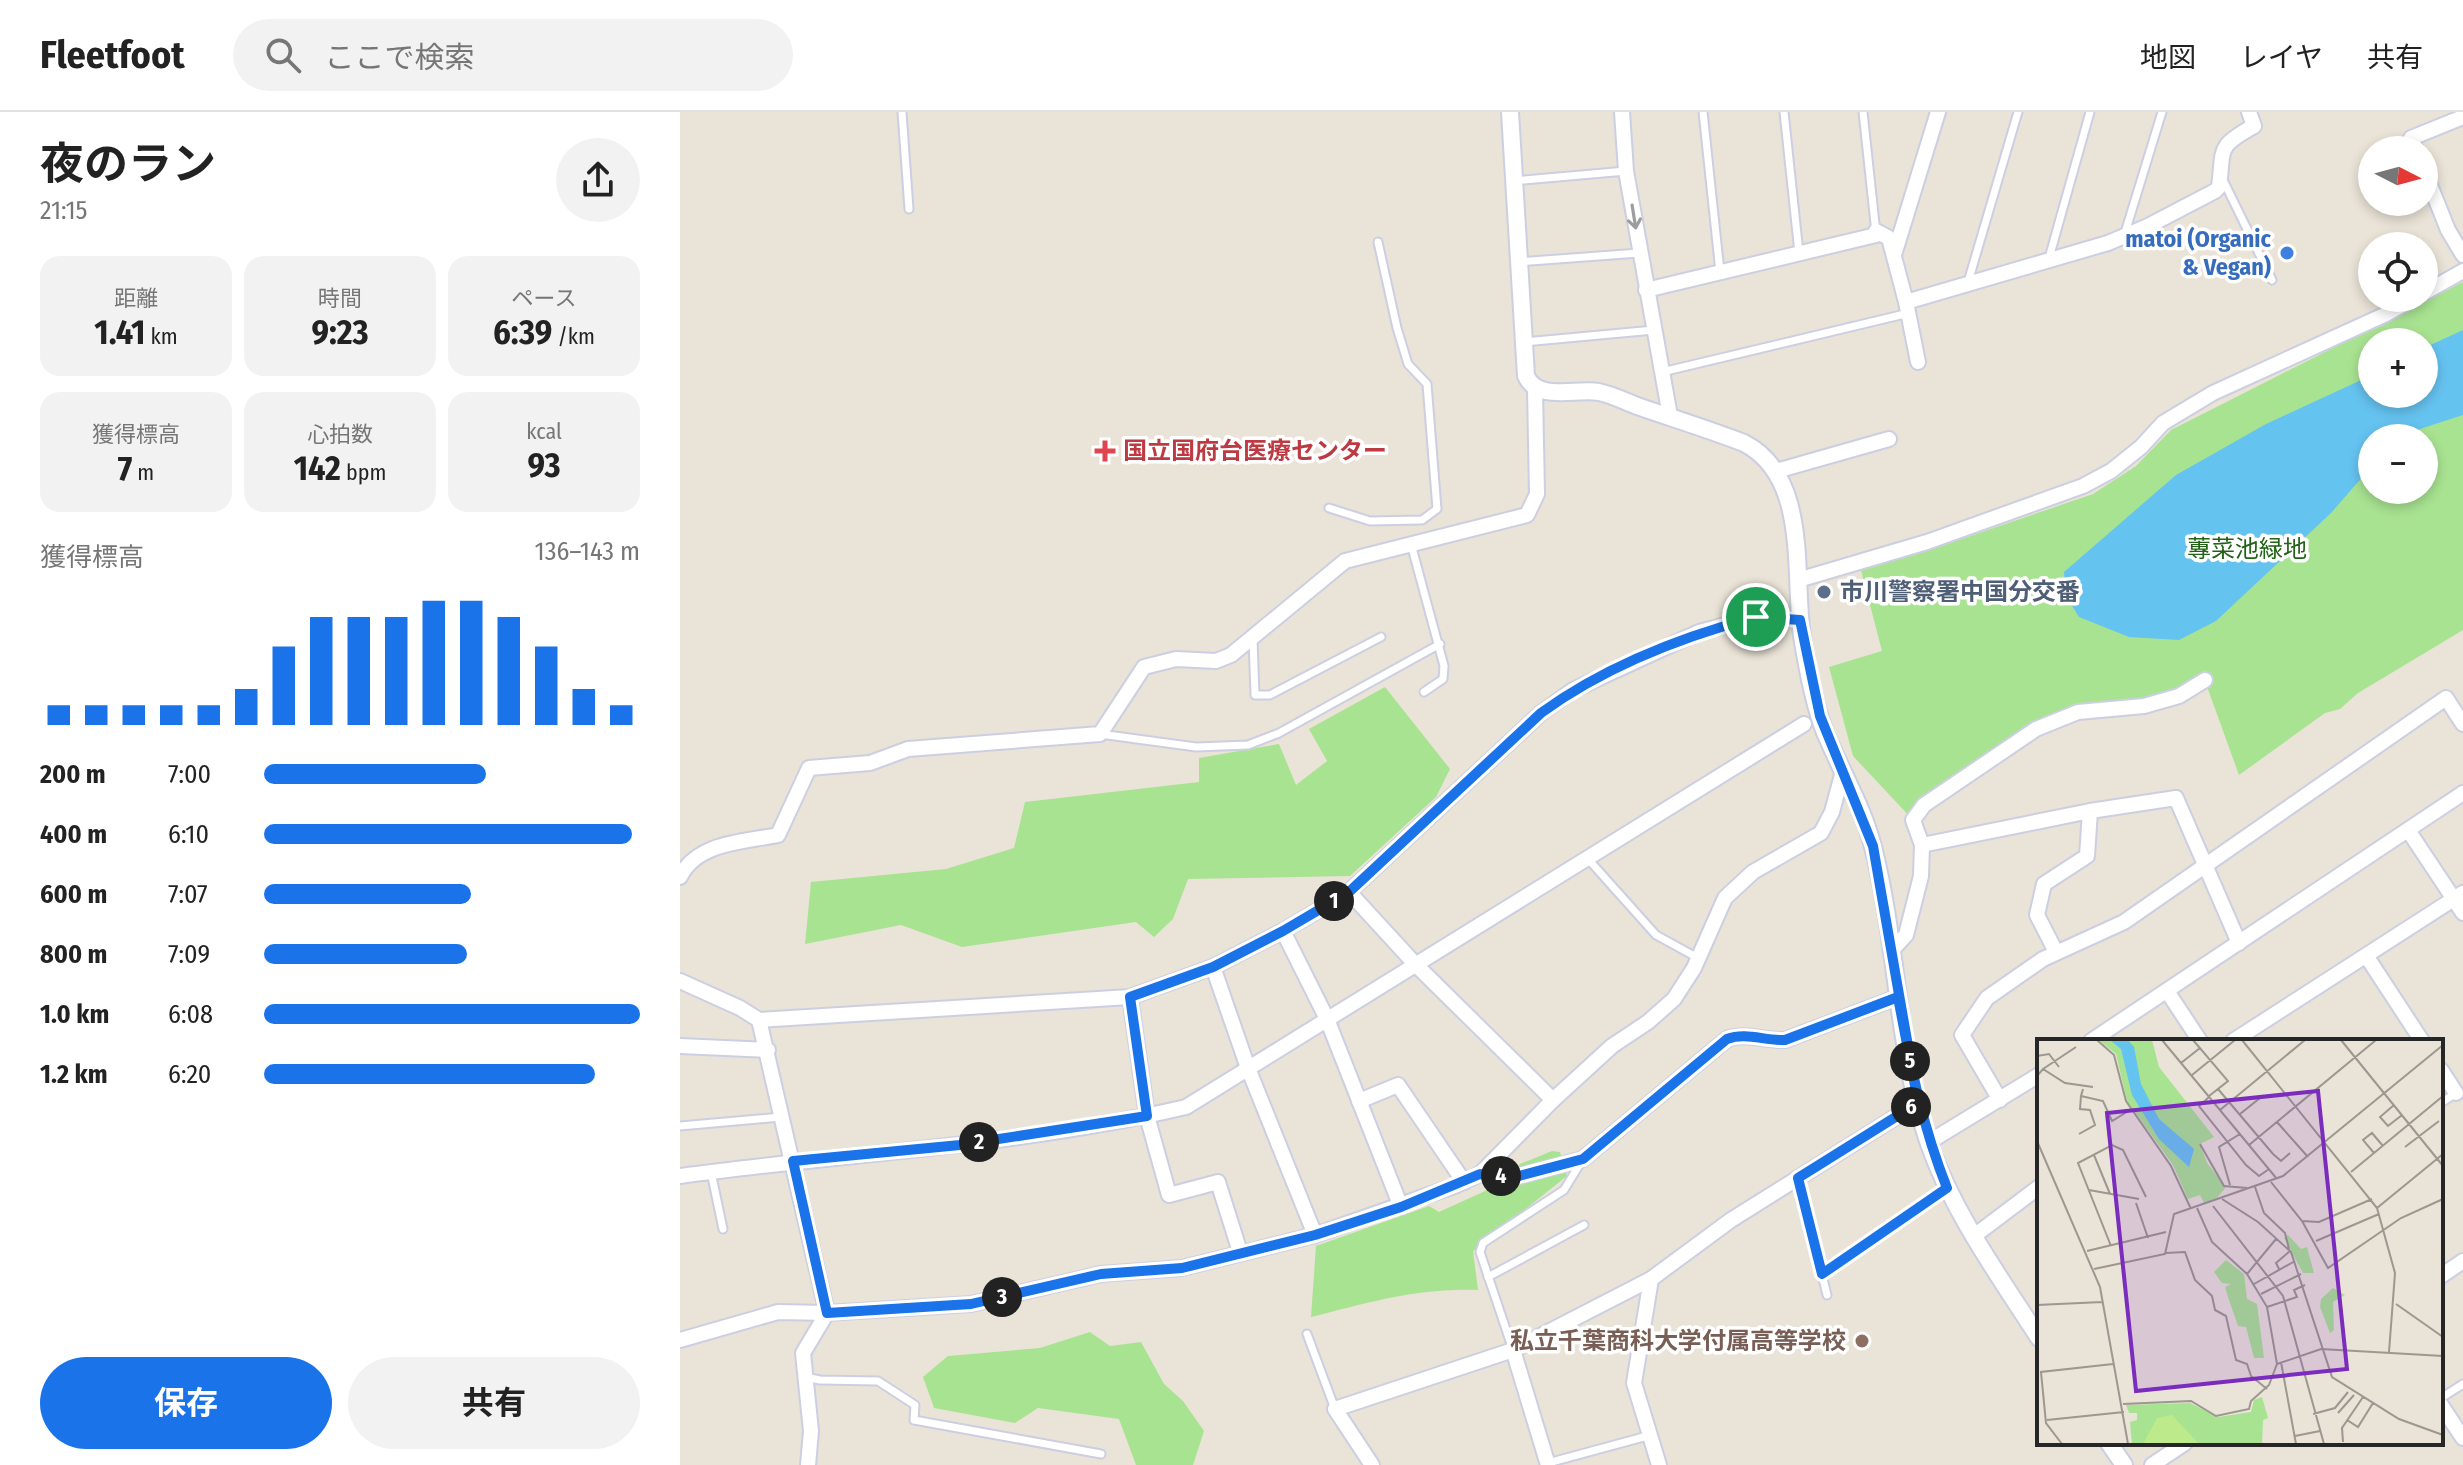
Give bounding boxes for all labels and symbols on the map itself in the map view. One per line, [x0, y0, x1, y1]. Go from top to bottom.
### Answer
north arrow [2358, 136, 2438, 216]
one-way arrow [1627, 204, 1642, 229]
place label: matoi (Organic & Vegan) [2125, 225, 2272, 281]
marker: matoi (Organic & Vegan) [2278, 244, 2296, 262]
place label: 国立国府台医療センター [1123, 437, 1387, 465]
marker: 国立国府台医療センター [1094, 440, 1116, 462]
park label: 蓴菜池緑地 [2187, 535, 2307, 563]
place label: 市川警察署中国分交番 [1840, 578, 2080, 606]
pin [1722, 583, 1790, 651]
marker: 市川警察署中国分交番 [1815, 583, 1833, 601]
pin: 1 [1314, 881, 1354, 921]
inset map [2037, 1039, 2443, 1445]
pin: 5 [1890, 1041, 1930, 1081]
pin: 6 [1891, 1087, 1931, 1127]
pin: 2 [959, 1122, 999, 1162]
pin: 4 [1481, 1156, 1521, 1196]
pin: 3 [982, 1277, 1022, 1317]
place label: 私立千葉商科大学付属高等学校 [1510, 1327, 1846, 1355]
marker: 私立千葉商科大学付属高等学校 [1853, 1332, 1871, 1350]

